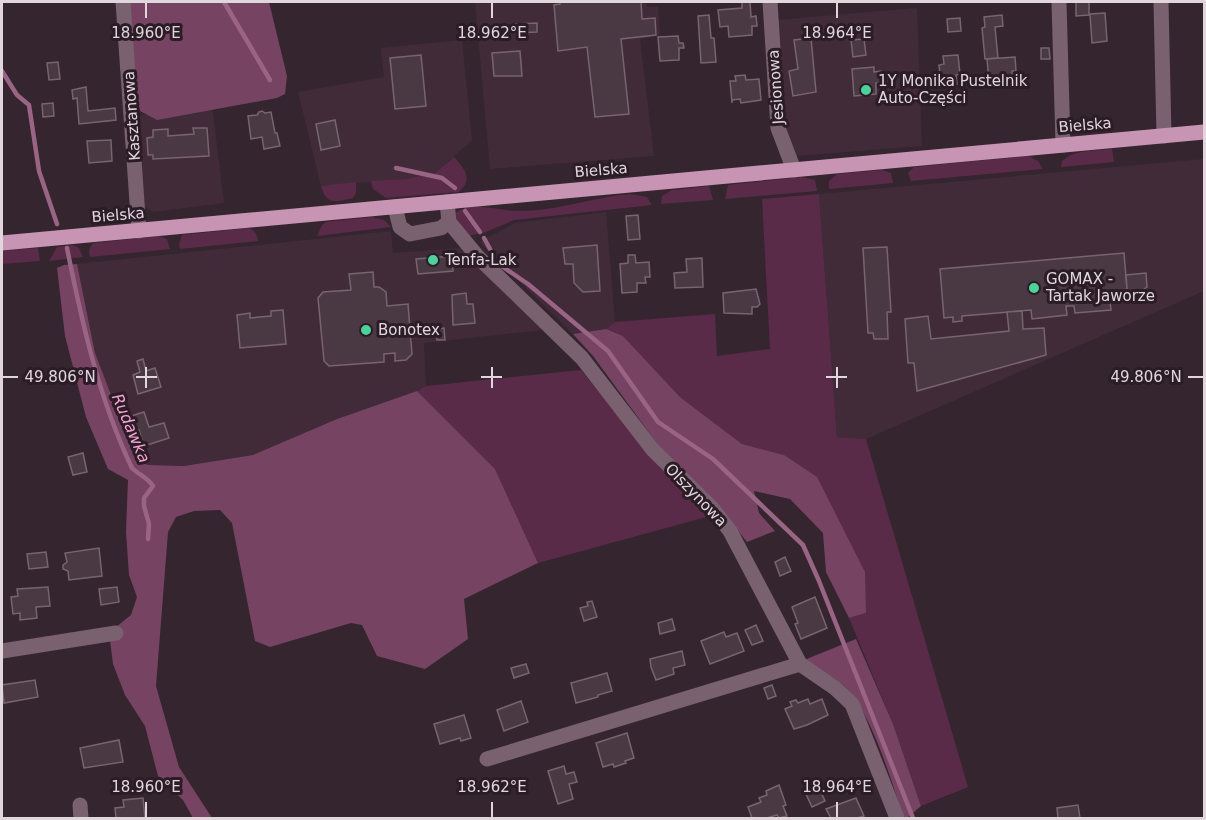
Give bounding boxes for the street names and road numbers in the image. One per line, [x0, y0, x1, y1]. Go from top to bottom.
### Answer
street label: Jesionowa [764, 49, 788, 126]
street label: Kasztanowa [120, 71, 144, 161]
street label: Bielska [1058, 114, 1112, 136]
street label: Bielska [574, 159, 628, 181]
street label: Bielska [91, 204, 145, 226]
street label: Olszynowa [662, 460, 730, 530]

